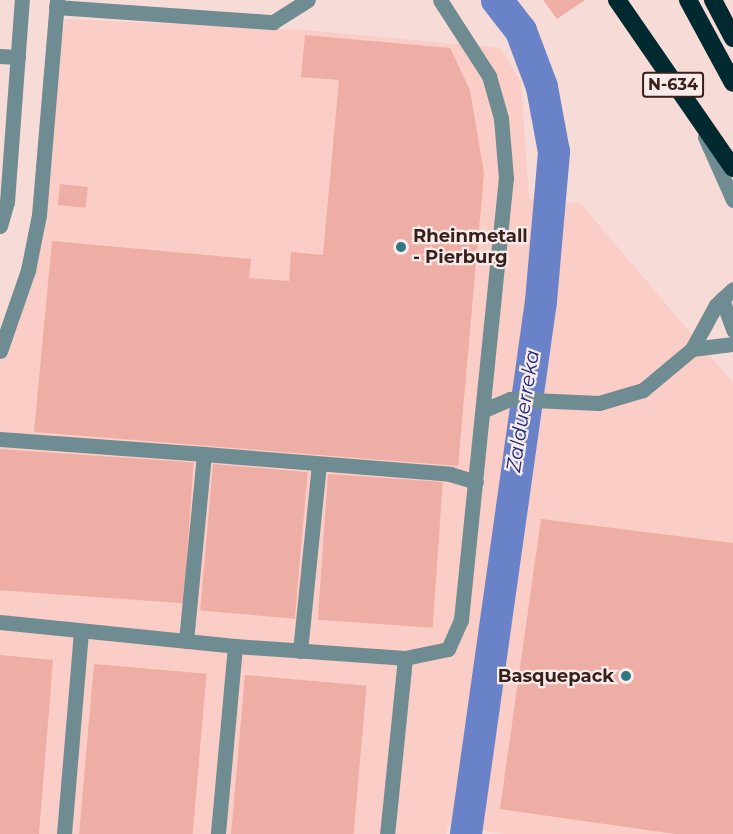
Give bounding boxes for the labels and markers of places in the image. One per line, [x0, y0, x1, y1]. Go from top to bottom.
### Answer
place label: Rheinmetall - Pierburg [413, 226, 528, 268]
marker: Rheinmetall - Pierburg [394, 240, 408, 254]
place label: Basquepack [498, 665, 614, 687]
marker: Basquepack [619, 669, 633, 683]

